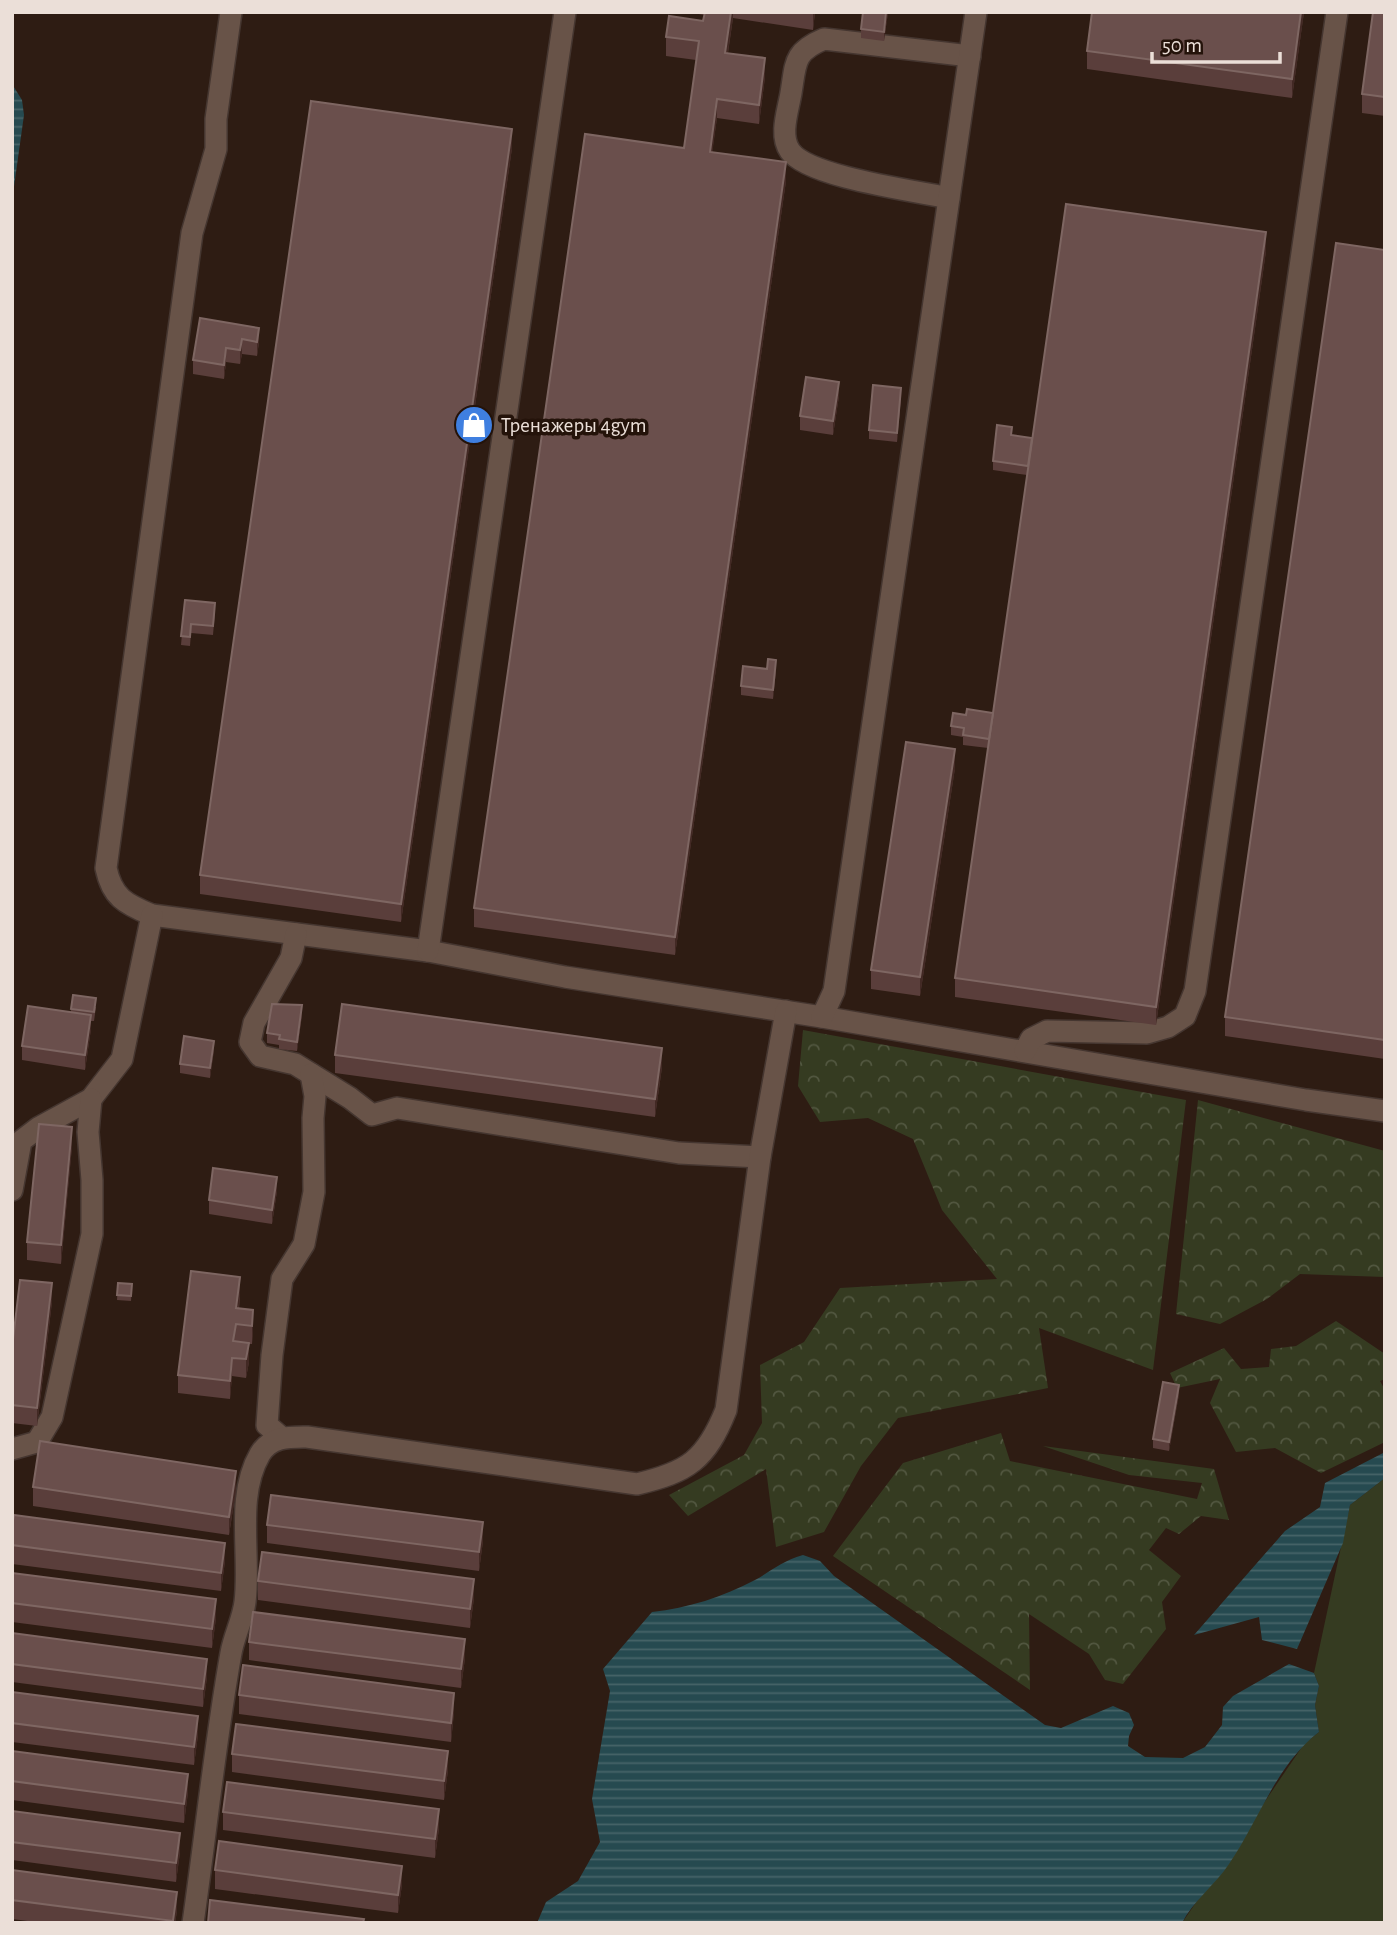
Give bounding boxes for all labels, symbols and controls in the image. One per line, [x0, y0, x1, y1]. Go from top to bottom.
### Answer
scale bar [1152, 21, 1280, 65]
text: 50 m [1162, 35, 1202, 56]
shop icon: Тренажеры 4gym [453, 404, 495, 446]
place label: Тренажеры 4gym [501, 415, 647, 436]

